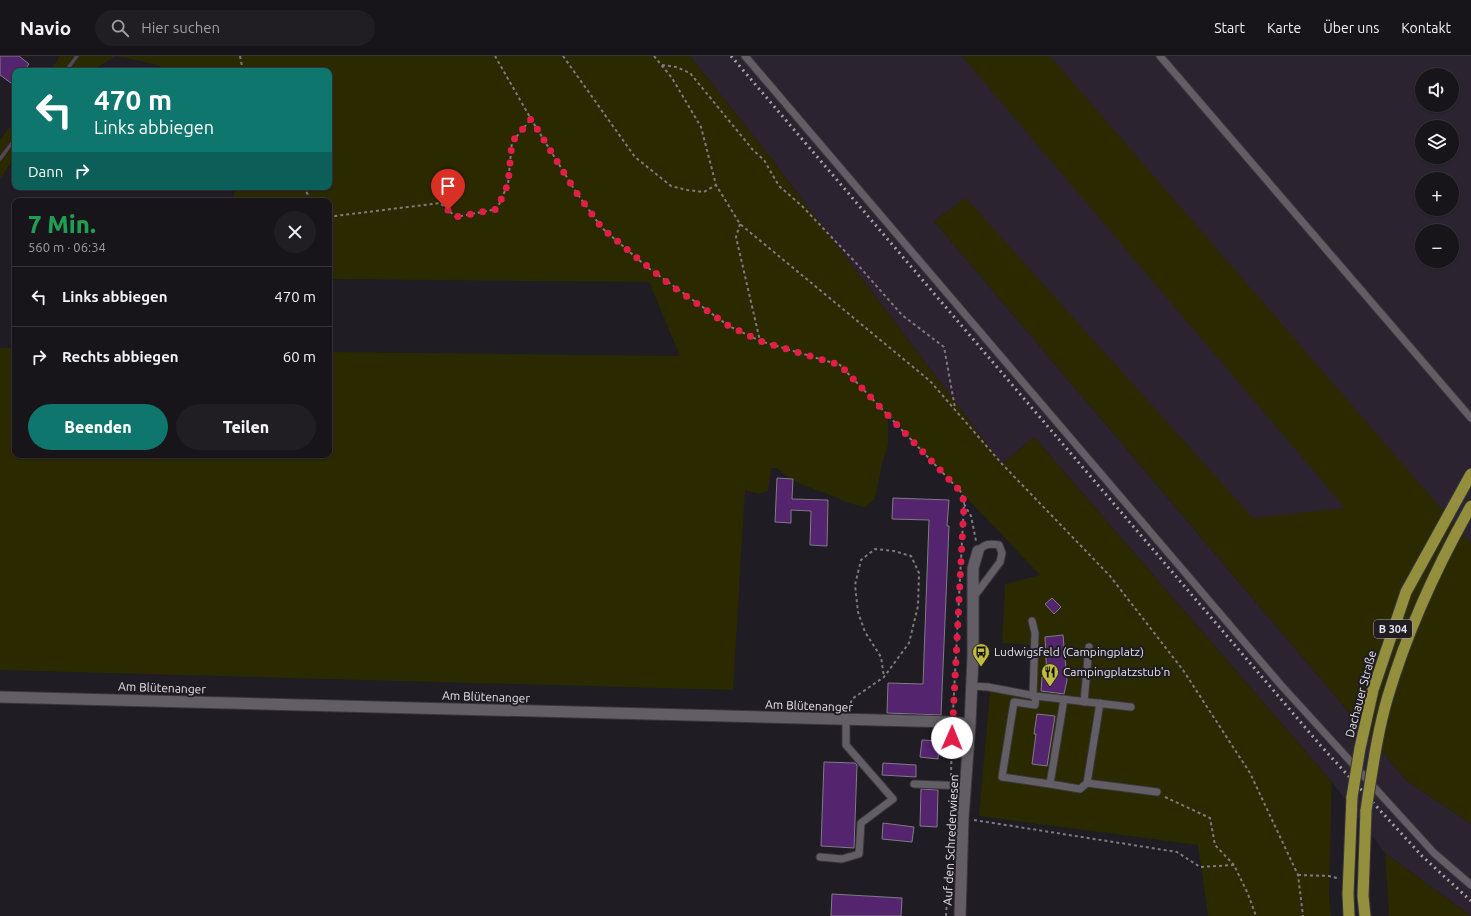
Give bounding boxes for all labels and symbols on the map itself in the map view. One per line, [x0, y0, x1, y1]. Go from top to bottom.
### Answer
pin [431, 169, 465, 210]
road number: B 304 [1374, 620, 1412, 638]
bus stop icon: Ludwigsfeld (Campingplatz) [971, 642, 991, 667]
place label: Ludwigsfeld (Campingplatz) [994, 645, 1144, 659]
street label: Dachauer Straße [1343, 649, 1378, 739]
restaurant icon: Campingplatzstub'n [1040, 662, 1060, 687]
place label: Campingplatzstub'n [1063, 665, 1170, 678]
street label: Am Blütenanger [118, 679, 207, 696]
street label: Am Blütenanger [442, 688, 531, 705]
street label: Am Blütenanger [765, 697, 854, 714]
position arrow [931, 717, 973, 759]
street label: Auf den Schrederwiesen [941, 774, 960, 906]

